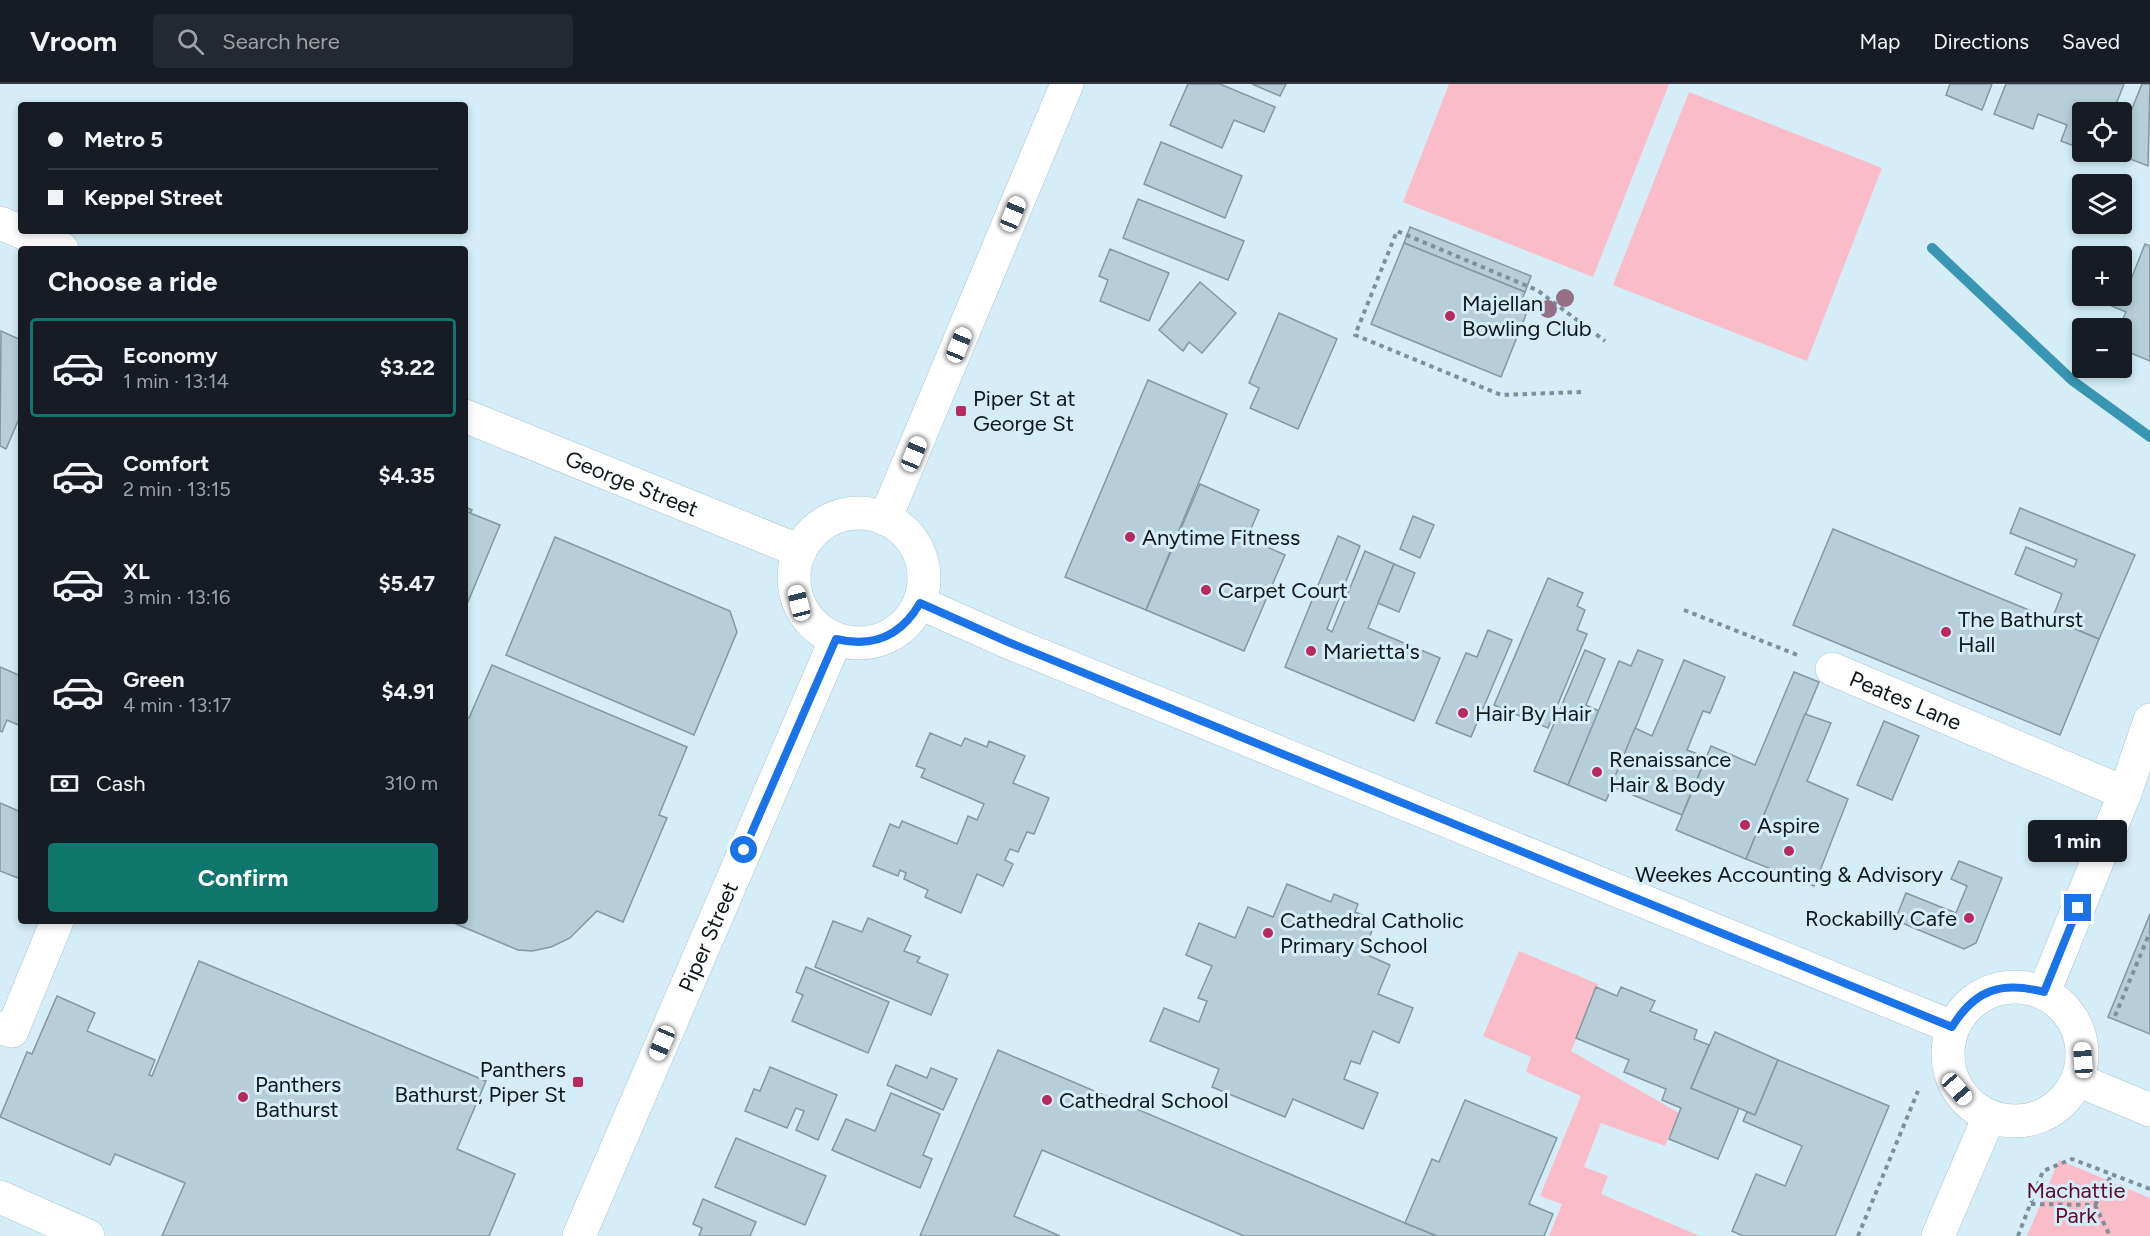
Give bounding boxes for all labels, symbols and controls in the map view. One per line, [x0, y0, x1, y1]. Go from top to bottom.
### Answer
search box [153, 14, 573, 68]
text: Vroom [30, 24, 117, 58]
icon: search [174, 25, 207, 58]
text: Search here [222, 28, 340, 55]
text: Map [1859, 29, 1900, 54]
text: Directions [1933, 29, 2029, 54]
text: Saved [2062, 29, 2120, 54]
map controls [2072, 102, 2132, 378]
button: locate [2072, 102, 2132, 162]
text: Metro 5 [84, 126, 163, 153]
button: layers [2072, 174, 2132, 234]
text: Keppel Street [84, 184, 223, 211]
car [998, 194, 1028, 234]
button: + [2072, 246, 2132, 306]
text: Choose a ride [48, 265, 217, 298]
place label: Majellan Bowling Club [1462, 290, 1592, 342]
marker: Majellan Bowling Club [1443, 309, 1457, 323]
button: − [2072, 318, 2132, 378]
car [944, 325, 974, 365]
icon: car [51, 341, 105, 395]
text: Economy [123, 342, 218, 369]
text: $3.22 [380, 354, 435, 381]
text: 1 min · 13:14 [123, 369, 229, 393]
place label: Piper St at George St [973, 385, 1076, 437]
marker: Piper St at George St [954, 404, 968, 418]
car [899, 434, 929, 474]
street label: George Street [562, 444, 702, 522]
icon: car [51, 449, 105, 503]
text: Comfort [123, 450, 209, 477]
text: $4.35 [378, 462, 435, 489]
text: 2 min · 13:15 [123, 477, 231, 501]
place label: Anytime Fitness [1142, 524, 1300, 551]
marker: Anytime Fitness [1123, 530, 1137, 544]
icon: car [51, 557, 105, 611]
text: XL [123, 558, 150, 585]
text: $5.47 [378, 570, 435, 597]
place label: Carpet Court [1218, 577, 1348, 604]
car [786, 583, 812, 623]
marker: Carpet Court [1199, 583, 1213, 597]
text: 3 min · 13:16 [123, 585, 230, 609]
place label: The Bathurst Hall [1958, 606, 2083, 658]
marker: The Bathurst Hall [1939, 625, 1953, 639]
place label: Marietta's [1323, 638, 1420, 665]
marker: Marietta's [1304, 644, 1318, 658]
icon: car [51, 665, 105, 719]
street label: Peates Lane [1846, 665, 1966, 736]
text: Green [123, 666, 185, 693]
text: $4.91 [381, 678, 435, 705]
text: 4 min · 13:17 [123, 693, 231, 717]
place label: Hair By Hair [1475, 700, 1592, 727]
marker: Hair By Hair [1456, 706, 1470, 720]
place label: Renaissance Hair & Body [1609, 746, 1731, 798]
marker: Renaissance Hair & Body [1590, 765, 1604, 779]
icon: cash [48, 767, 81, 800]
text: Cash [96, 770, 146, 797]
text: 310 m [384, 771, 438, 795]
place label: Aspire [1757, 812, 1820, 839]
marker: Aspire [1738, 818, 1752, 832]
callout: 1 min [2028, 821, 2128, 863]
text: 1 min [2054, 829, 2101, 853]
route start [730, 836, 757, 863]
button: Confirm [48, 843, 438, 912]
marker: Weekes Accounting & Advisory [1782, 844, 1796, 858]
place label: Weekes Accounting & Advisory [1635, 861, 1943, 888]
street label: Piper Street [672, 877, 744, 996]
route end [2064, 894, 2091, 921]
place label: Rockabilly Cafe [1805, 905, 1957, 932]
place label: Cathedral Catholic Primary School [1280, 907, 1464, 959]
marker: Rockabilly Cafe [1962, 911, 1976, 925]
marker: Cathedral Catholic Primary School [1261, 926, 1275, 940]
car [647, 1023, 677, 1063]
car [2073, 1041, 2093, 1079]
place label: Panthers Bathurst, Piper St [395, 1056, 566, 1108]
car [1938, 1070, 1976, 1108]
place label: Panthers Bathurst [255, 1071, 341, 1123]
marker: Panthers Bathurst, Piper St [571, 1075, 585, 1089]
place label: Cathedral School [1059, 1087, 1229, 1114]
marker: Panthers Bathurst [236, 1090, 250, 1104]
marker: Cathedral School [1040, 1093, 1054, 1107]
park label: Machattie Park [2027, 1177, 2125, 1229]

